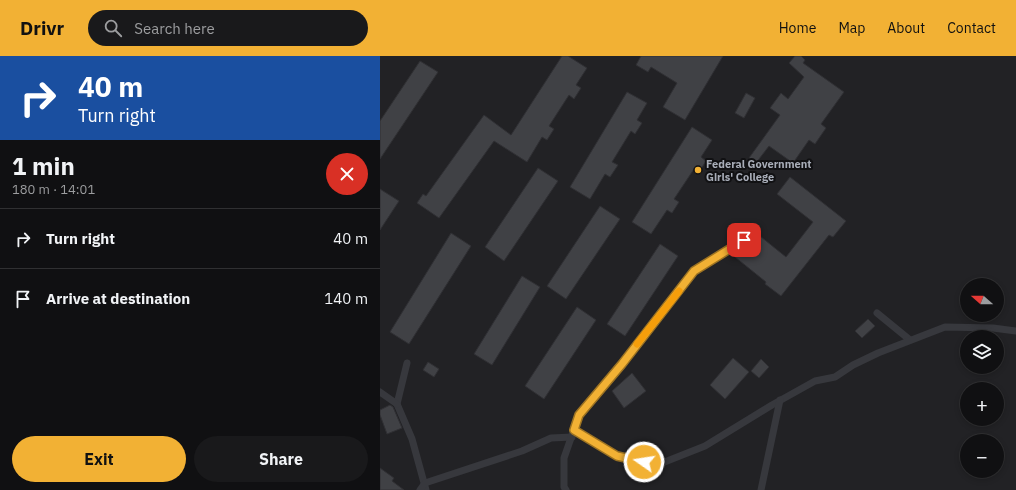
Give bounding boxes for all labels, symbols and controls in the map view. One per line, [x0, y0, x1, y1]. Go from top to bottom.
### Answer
search box [88, 10, 368, 46]
text: Drivr [20, 16, 64, 40]
icon: search [102, 17, 124, 39]
text: Search here [134, 19, 215, 38]
text: Home [779, 19, 816, 37]
text: Map [838, 19, 865, 37]
text: About [887, 19, 925, 37]
text: Contact [947, 19, 996, 37]
text: 40 m [78, 68, 143, 105]
icon: right [12, 72, 64, 124]
text: Turn right [78, 104, 156, 127]
text: 1 min [12, 150, 75, 182]
button: close [326, 153, 368, 195]
place label: Federal Government Girls' College [706, 157, 811, 184]
marker: Federal Government Girls' College [693, 165, 703, 175]
text: 180 m · 14:01 [12, 181, 95, 198]
pin [727, 223, 761, 257]
icon: right [12, 228, 34, 250]
text: Turn right [46, 229, 115, 248]
text: 40 m [333, 229, 368, 248]
icon: arrive [733, 229, 755, 251]
north arrow [960, 278, 1004, 322]
map controls [960, 278, 1004, 478]
icon: arrive [12, 288, 34, 310]
text: Arrive at destination [46, 289, 190, 308]
text: 140 m [324, 289, 368, 308]
button: layers [960, 330, 1004, 374]
button: + [960, 382, 1004, 426]
button: − [960, 434, 1004, 478]
button: Exit [12, 436, 186, 482]
button: Share [194, 436, 368, 482]
position arrow [623, 441, 665, 483]

